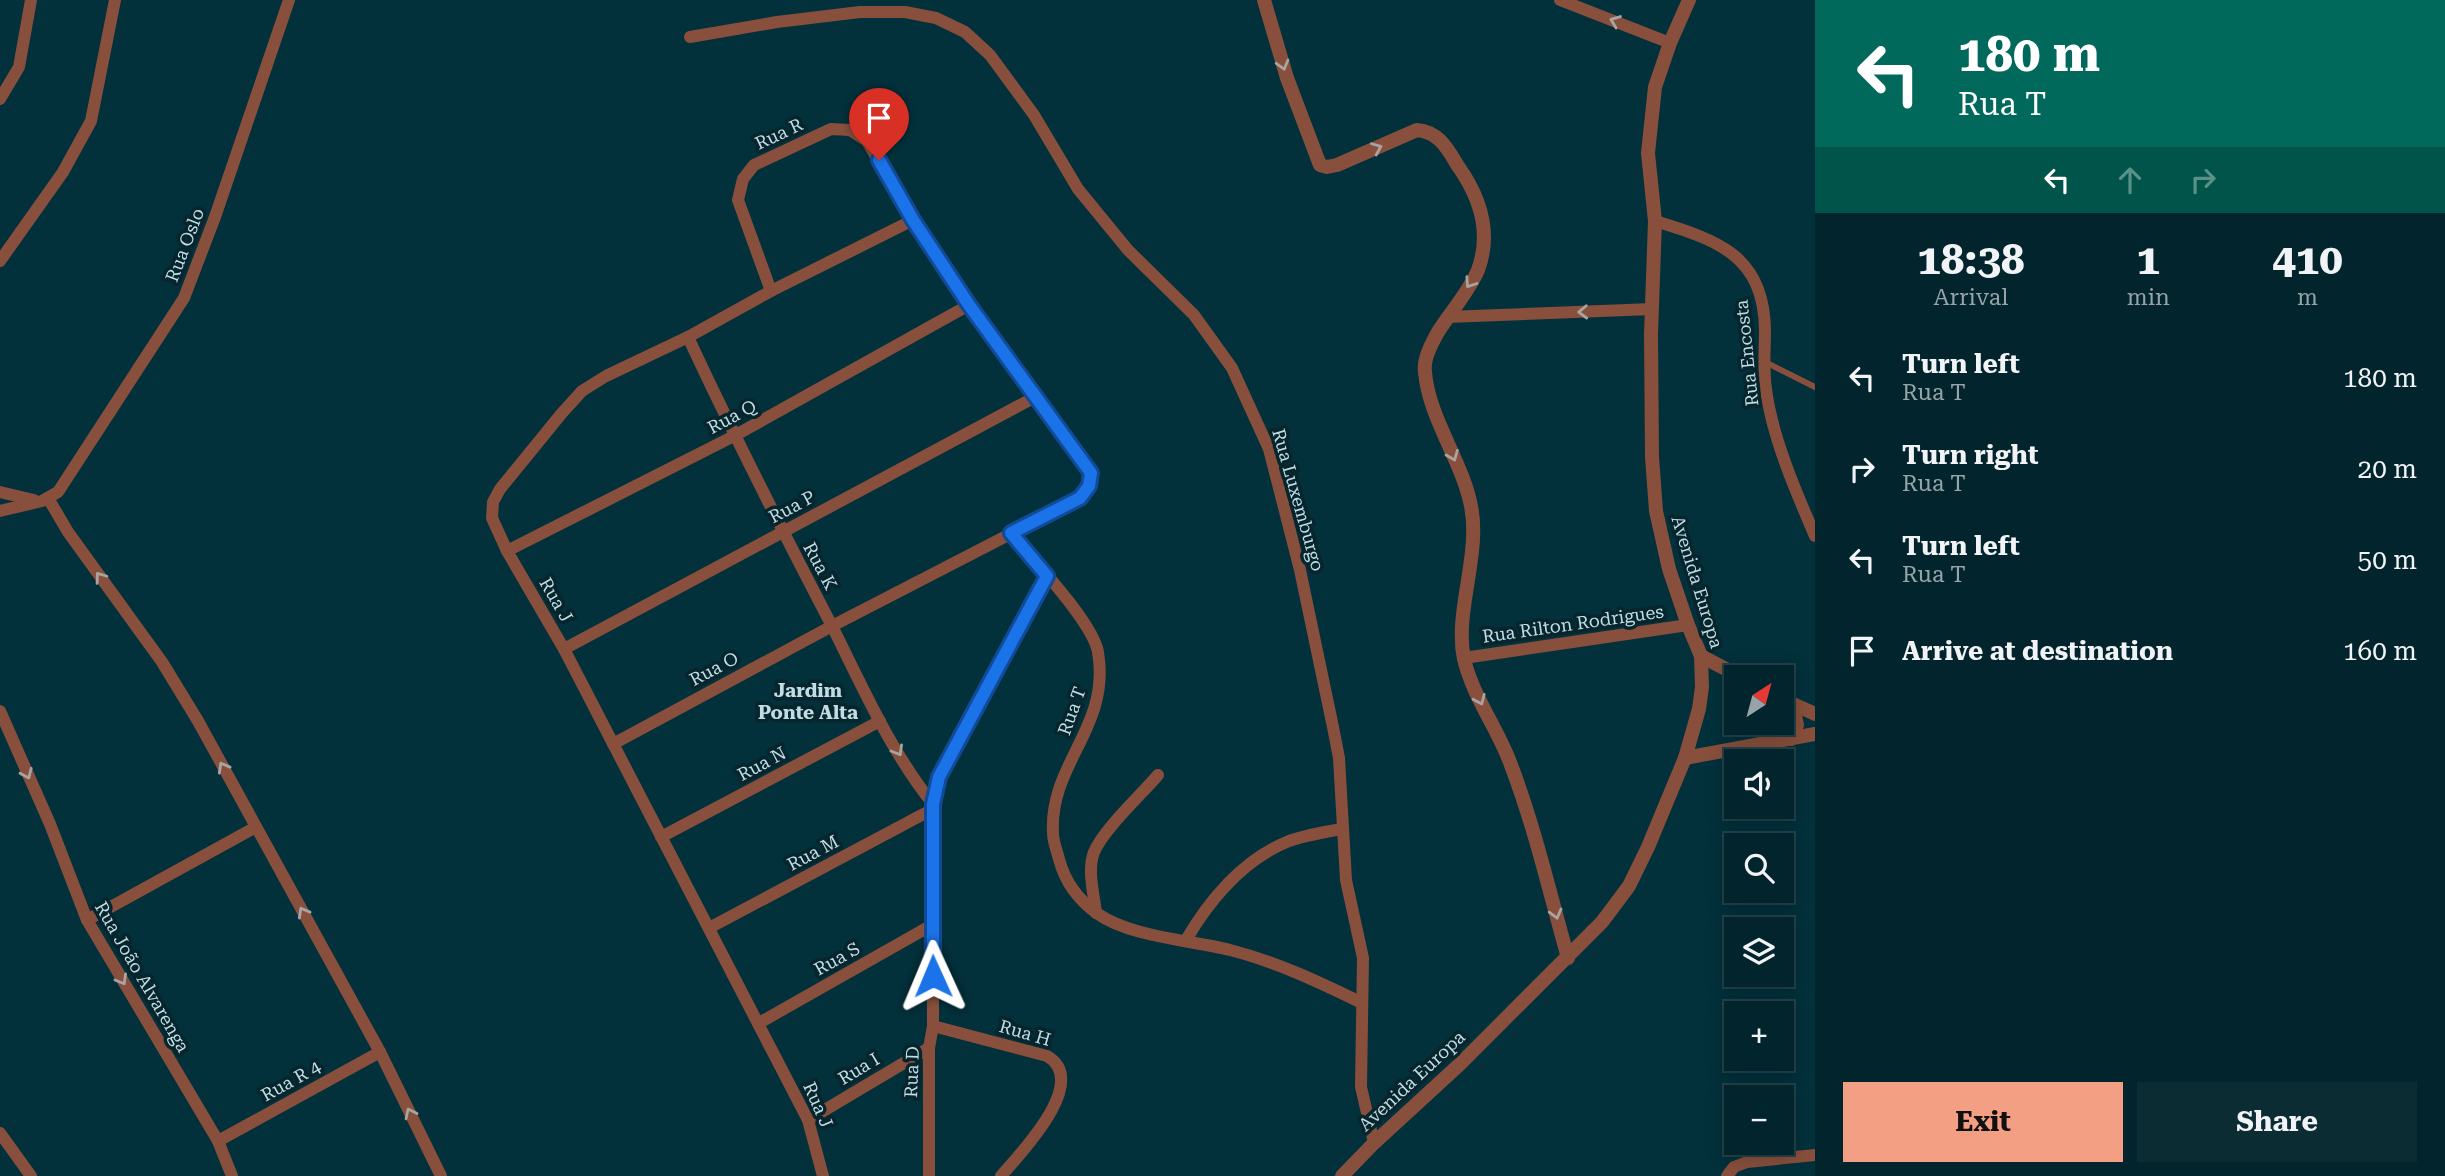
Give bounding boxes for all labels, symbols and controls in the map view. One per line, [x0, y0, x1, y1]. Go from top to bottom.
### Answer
one-way arrow [1610, 16, 1622, 30]
text: 180 m [1958, 26, 2100, 83]
icon: left [1843, 28, 1934, 119]
one-way arrow [1274, 59, 1289, 71]
text: Rua T [1958, 85, 2046, 123]
pin [849, 88, 909, 160]
icon: arrive [860, 99, 898, 137]
street label: Rua R [752, 113, 806, 154]
one-way arrow [1370, 142, 1382, 156]
icon: left [2038, 161, 2076, 199]
icon: ahead [2111, 161, 2149, 199]
icon: right [2184, 161, 2222, 199]
street label: Rua Oslo [161, 205, 208, 285]
text: 18:38 [1917, 235, 2024, 284]
text: 1 [2137, 235, 2160, 284]
text: 410 [2272, 235, 2343, 284]
one-way arrow [1466, 275, 1479, 288]
text: Arrival [1933, 284, 2008, 311]
text: min [2127, 284, 2170, 311]
text: m [2297, 284, 2318, 311]
street label: Rua Encosta [1730, 299, 1763, 407]
one-way arrow [1578, 304, 1589, 319]
text: Turn left [1902, 349, 2020, 379]
icon: left [1843, 359, 1881, 397]
text: 180 m [2343, 363, 2417, 393]
text: Rua T [1902, 379, 1966, 406]
street label: Rua Q [704, 395, 760, 438]
street label: Rua Luxemburgo [1268, 426, 1329, 573]
text: Turn right [1902, 440, 2038, 470]
one-way arrow [1445, 449, 1459, 461]
icon: right [1843, 450, 1881, 488]
text: 20 m [2358, 454, 2417, 484]
text: Rua T [1902, 470, 1966, 497]
street label: Rua P [765, 486, 818, 527]
street label: Avenida Europa [1667, 513, 1728, 651]
text: Turn left [1902, 531, 2020, 561]
street label: Rua K [799, 538, 842, 593]
icon: left [1843, 541, 1881, 579]
text: 50 m [2358, 545, 2417, 575]
text: Rua T [1902, 561, 1966, 588]
one-way arrow [96, 572, 108, 584]
street label: Rua J [535, 574, 577, 626]
street label: Rua Rilton Rodrigues [1481, 600, 1665, 647]
icon: arrive [1843, 632, 1881, 670]
text: Arrive at destination [1902, 636, 2173, 666]
text: 160 m [2343, 636, 2417, 666]
street label: Rua O [686, 647, 742, 690]
north arrow [1724, 665, 1794, 735]
map controls [1724, 665, 1794, 1155]
district label: Jardim Ponte Alta [758, 679, 858, 724]
street label: Rua T [1053, 684, 1090, 738]
one-way arrow [1472, 693, 1486, 705]
street label: Rua N [734, 742, 790, 785]
one-way arrow [890, 744, 903, 757]
button: sound [1724, 749, 1794, 819]
one-way arrow [218, 762, 232, 774]
one-way arrow [19, 767, 33, 779]
street label: Rua M [784, 830, 842, 875]
button: search [1724, 833, 1794, 903]
street label: Rua João Alvarenga [91, 898, 194, 1056]
one-way arrow [298, 907, 311, 919]
one-way arrow [1547, 908, 1562, 920]
button: layers [1724, 917, 1794, 987]
street label: Rua S [810, 938, 863, 980]
position arrow [896, 939, 970, 1013]
one-way arrow [114, 972, 127, 985]
button: + [1724, 1001, 1794, 1071]
street label: Rua H [997, 1015, 1053, 1050]
street label: Avenida Europa [1354, 1026, 1469, 1135]
street label: Rua D [900, 1046, 923, 1098]
street label: Rua I [834, 1048, 883, 1089]
street label: Rua R 4 [257, 1056, 324, 1105]
street label: Rua J [799, 1079, 838, 1131]
button: Exit [1843, 1082, 2123, 1162]
button: Share [2137, 1082, 2417, 1162]
button: − [1724, 1085, 1794, 1155]
one-way arrow [404, 1108, 418, 1120]

